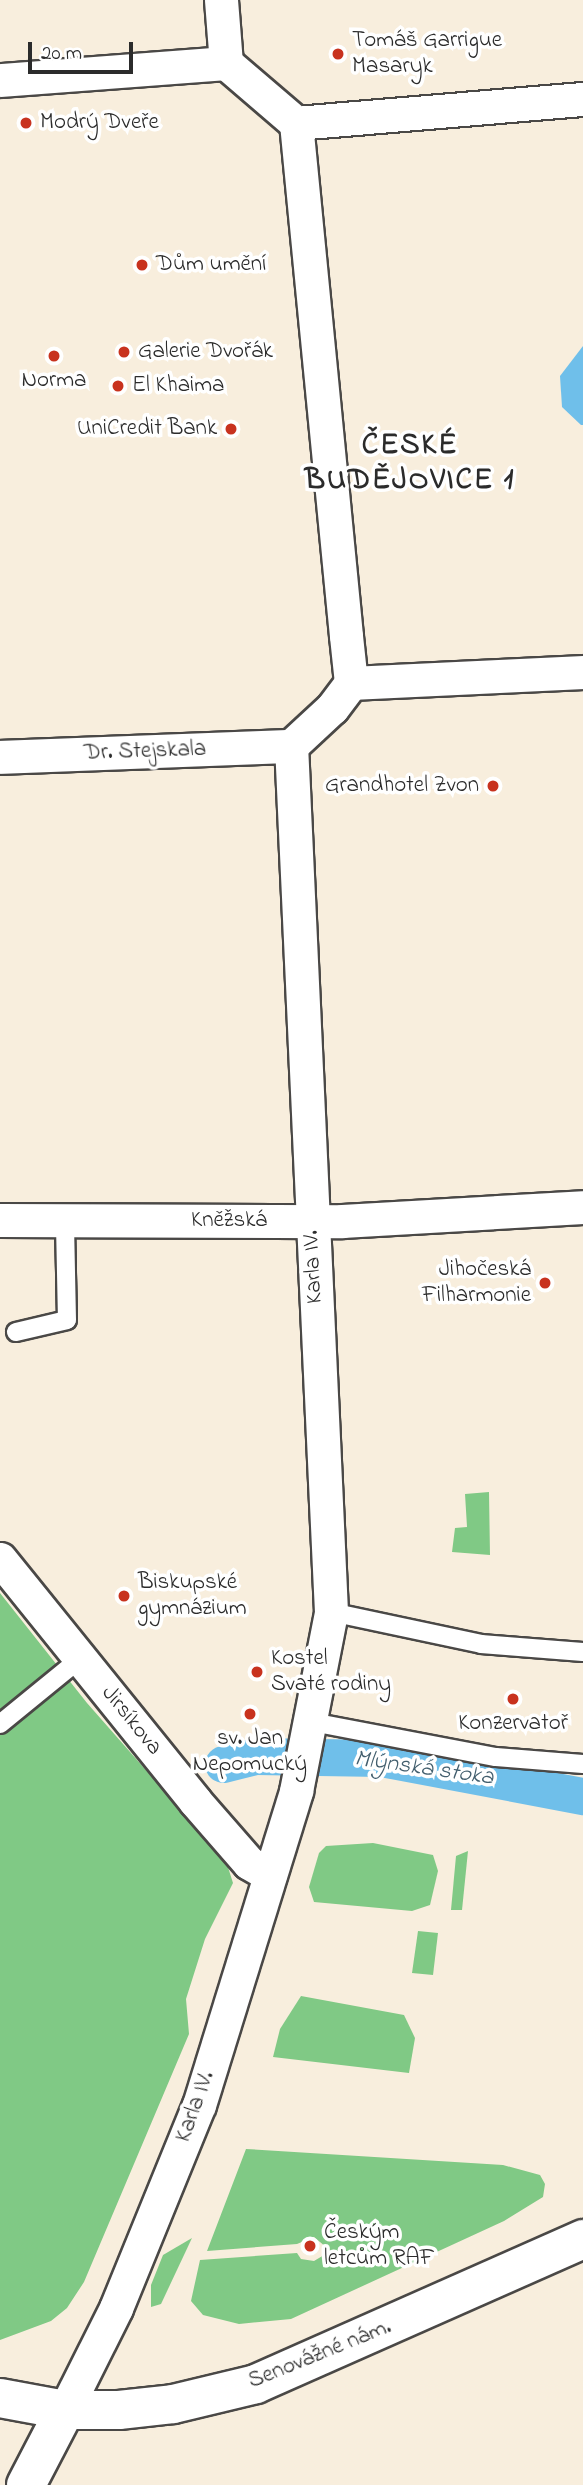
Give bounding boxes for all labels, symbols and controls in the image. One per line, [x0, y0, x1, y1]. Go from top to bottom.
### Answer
place label: Tomáš Garrigue Masaryk [352, 27, 502, 81]
scale bar [32, 28, 136, 72]
text: 20 m [41, 39, 82, 69]
marker: Tomáš Garrigue Masaryk [330, 46, 346, 62]
place label: Modrý Dveře [40, 109, 159, 137]
marker: Modrý Dveře [18, 115, 34, 131]
place label: Dům umění [156, 251, 266, 279]
marker: Dům umění [134, 257, 150, 273]
place label: Galerie Dvořák [138, 338, 273, 366]
marker: Galerie Dvořák [116, 344, 132, 360]
marker: Norma [46, 348, 62, 364]
place label: Norma [22, 367, 86, 395]
place label: El Khaima [132, 372, 224, 400]
marker: El Khaima [110, 378, 126, 394]
place label: UniCredit Bank [77, 415, 217, 443]
marker: UniCredit Bank [223, 421, 239, 437]
district label: ČESKÉ BUDĚJOVICE 1 [306, 428, 514, 498]
street label: Dr. Stejskala [83, 736, 207, 768]
place label: Grandhotel Zvon [325, 772, 479, 800]
marker: Grandhotel Zvon [485, 778, 501, 794]
street label: Kněžská [191, 1207, 267, 1235]
street label: Karla IV. [298, 1230, 330, 1304]
place label: Jihočeská Filharmonie [422, 1256, 531, 1310]
marker: Jihočeská Filharmonie [537, 1275, 553, 1291]
place label: Biskupské gymnázium [138, 1569, 247, 1623]
marker: Biskupské gymnázium [116, 1588, 132, 1604]
place label: Kostel Svaté rodiny [271, 1645, 391, 1699]
marker: Kostel Svaté rodiny [249, 1664, 265, 1680]
street label: Jirsíkova [95, 1681, 167, 1761]
marker: Konzervatoř [505, 1691, 521, 1707]
marker: sv. Jan Nepomucký [242, 1706, 258, 1722]
place label: Konzervatoř [458, 1710, 568, 1738]
place label: sv. Jan Nepomucký [193, 1725, 307, 1779]
water label: Mlýnská stoka [353, 1745, 495, 1793]
street label: Karla IV. [170, 2068, 222, 2146]
place label: Českým letcům RAF [324, 2219, 435, 2273]
marker: Českým letcům RAF [302, 2238, 318, 2254]
street label: Senovážné nám. [245, 2314, 395, 2396]

